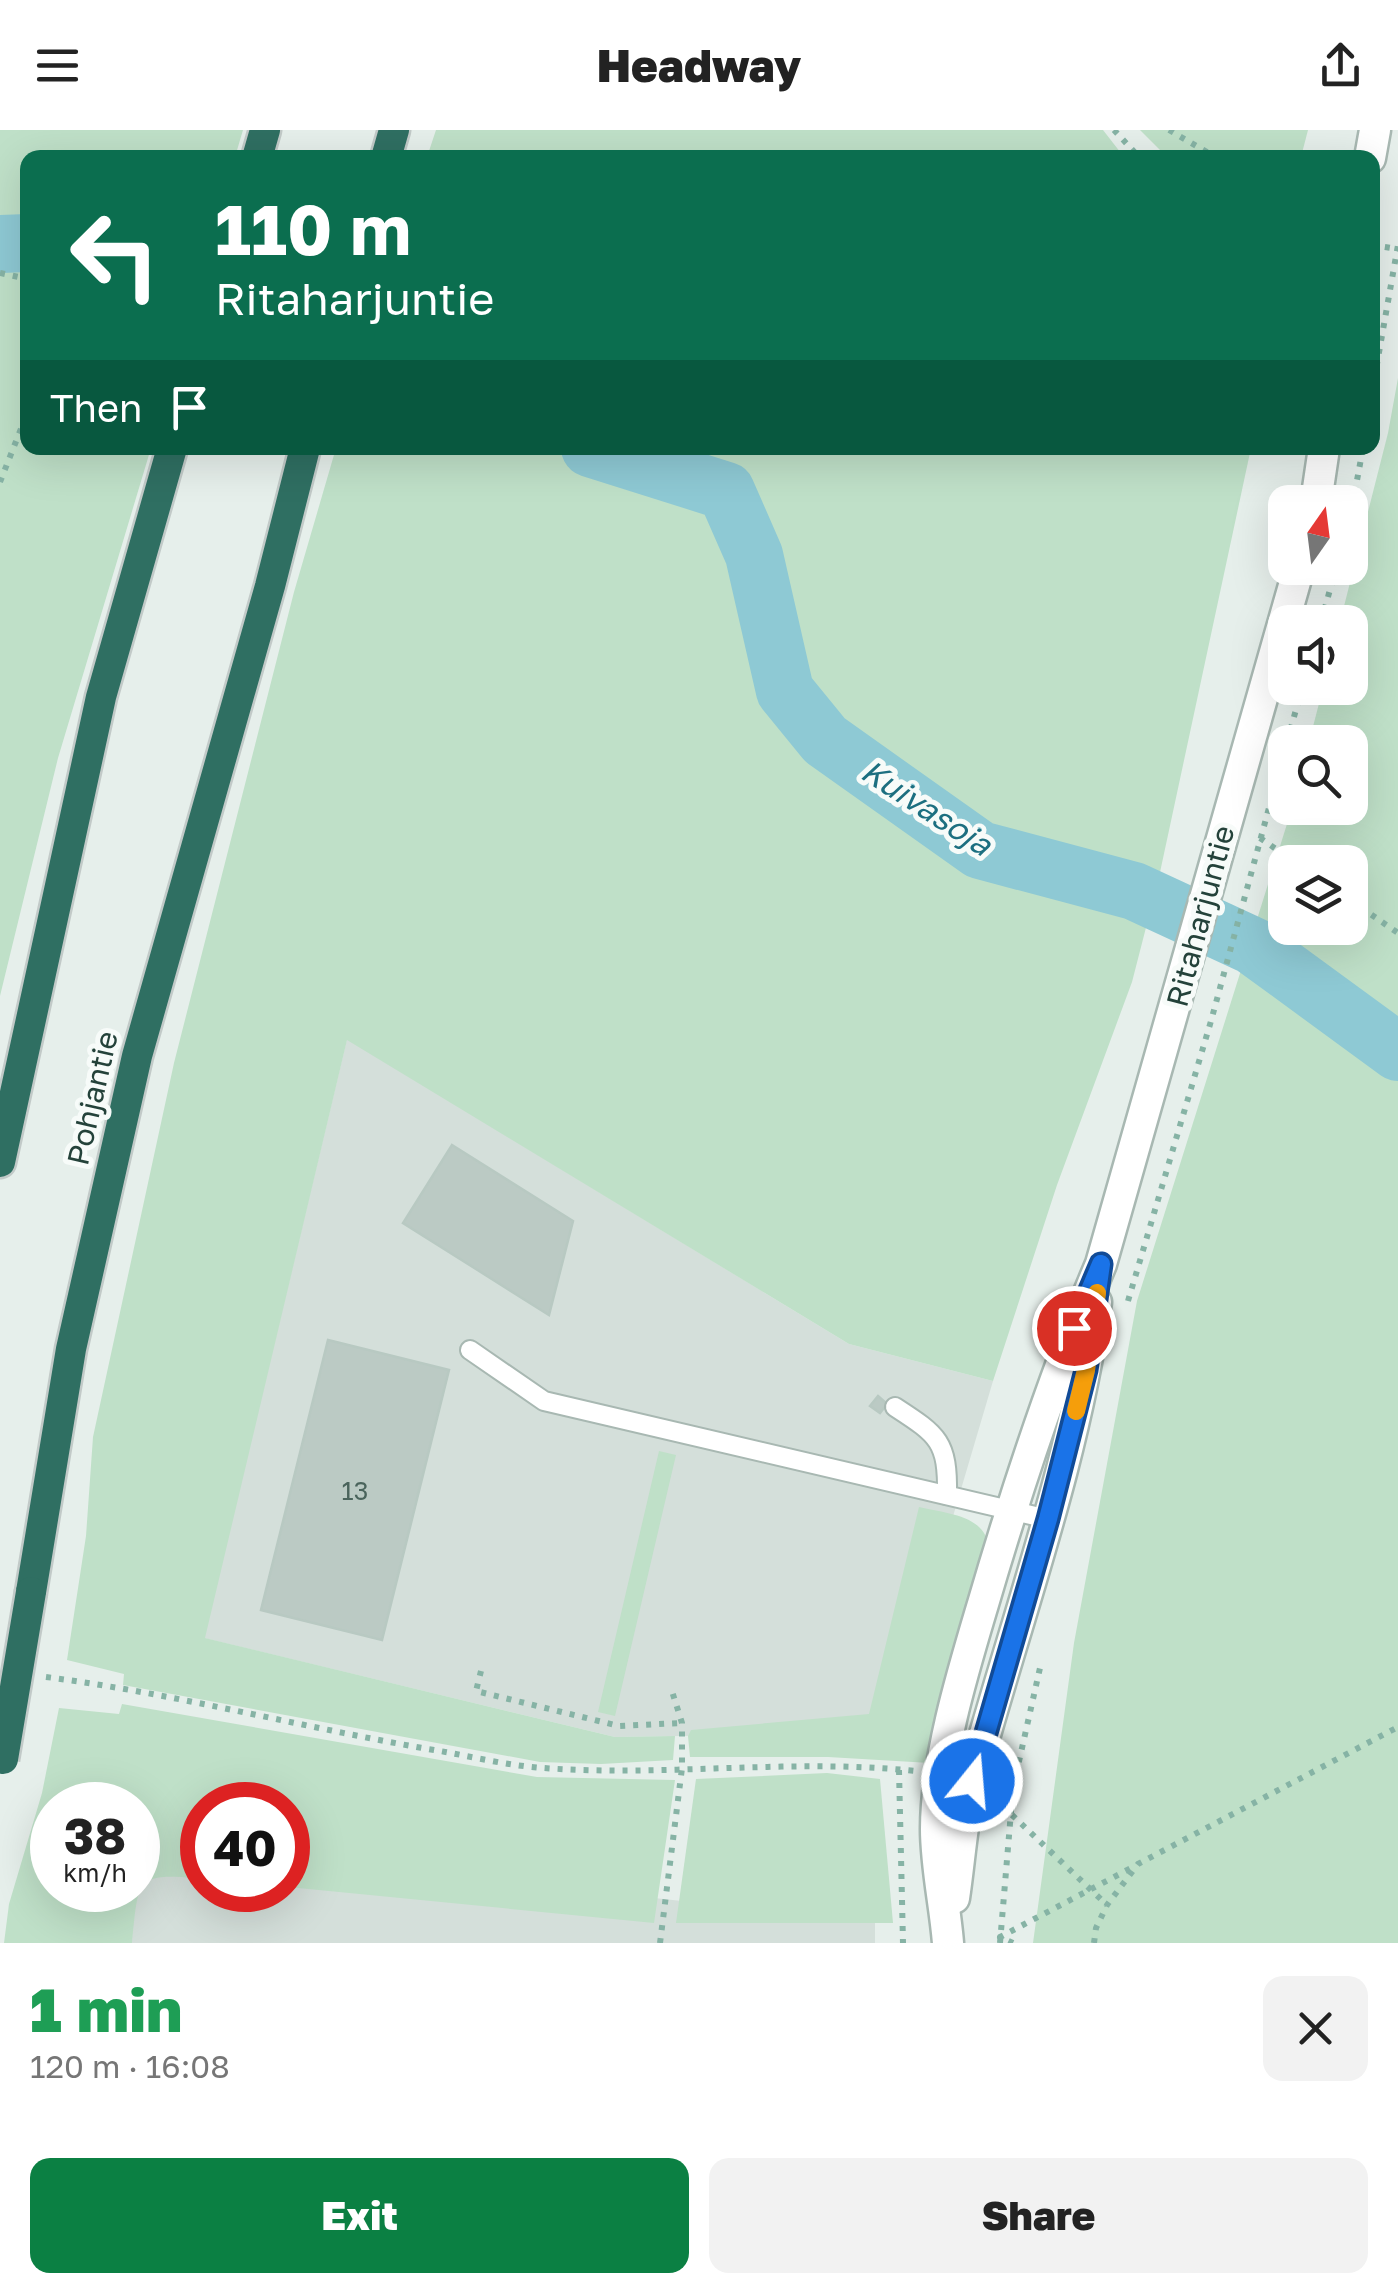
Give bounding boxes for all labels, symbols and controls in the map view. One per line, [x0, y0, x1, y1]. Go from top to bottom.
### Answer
icon: menu [30, 38, 85, 93]
text: Headway [597, 38, 801, 92]
icon: share [1313, 38, 1368, 93]
text: 110 m [215, 186, 411, 270]
icon: left [50, 190, 180, 320]
text: Ritaharjuntie [215, 271, 494, 325]
icon: arrive [162, 380, 217, 435]
text: Then [50, 385, 142, 430]
north arrow [1268, 485, 1368, 585]
map controls [1268, 485, 1368, 945]
button: sound [1268, 605, 1368, 705]
button: search [1268, 725, 1368, 825]
water label: Kuivasoja [855, 751, 1001, 864]
street label: Ritaharjuntie [1159, 821, 1241, 1011]
button: layers [1268, 845, 1368, 945]
street label: Pohjantie [59, 1028, 125, 1168]
pin [1032, 1286, 1117, 1371]
icon: arrive [1047, 1301, 1102, 1356]
house number: 13 [342, 1475, 368, 1506]
position arrow [920, 1729, 1024, 1833]
speed limit sign: 40 [180, 1782, 310, 1912]
text: 38 [64, 1805, 126, 1865]
text: km/h [63, 1857, 127, 1888]
text: 1 min [30, 1973, 182, 2045]
button: close [1263, 1976, 1368, 2081]
text: 120 m · 16:08 [30, 2047, 230, 2085]
button: Exit [30, 2158, 689, 2273]
button: Share [709, 2158, 1368, 2273]

